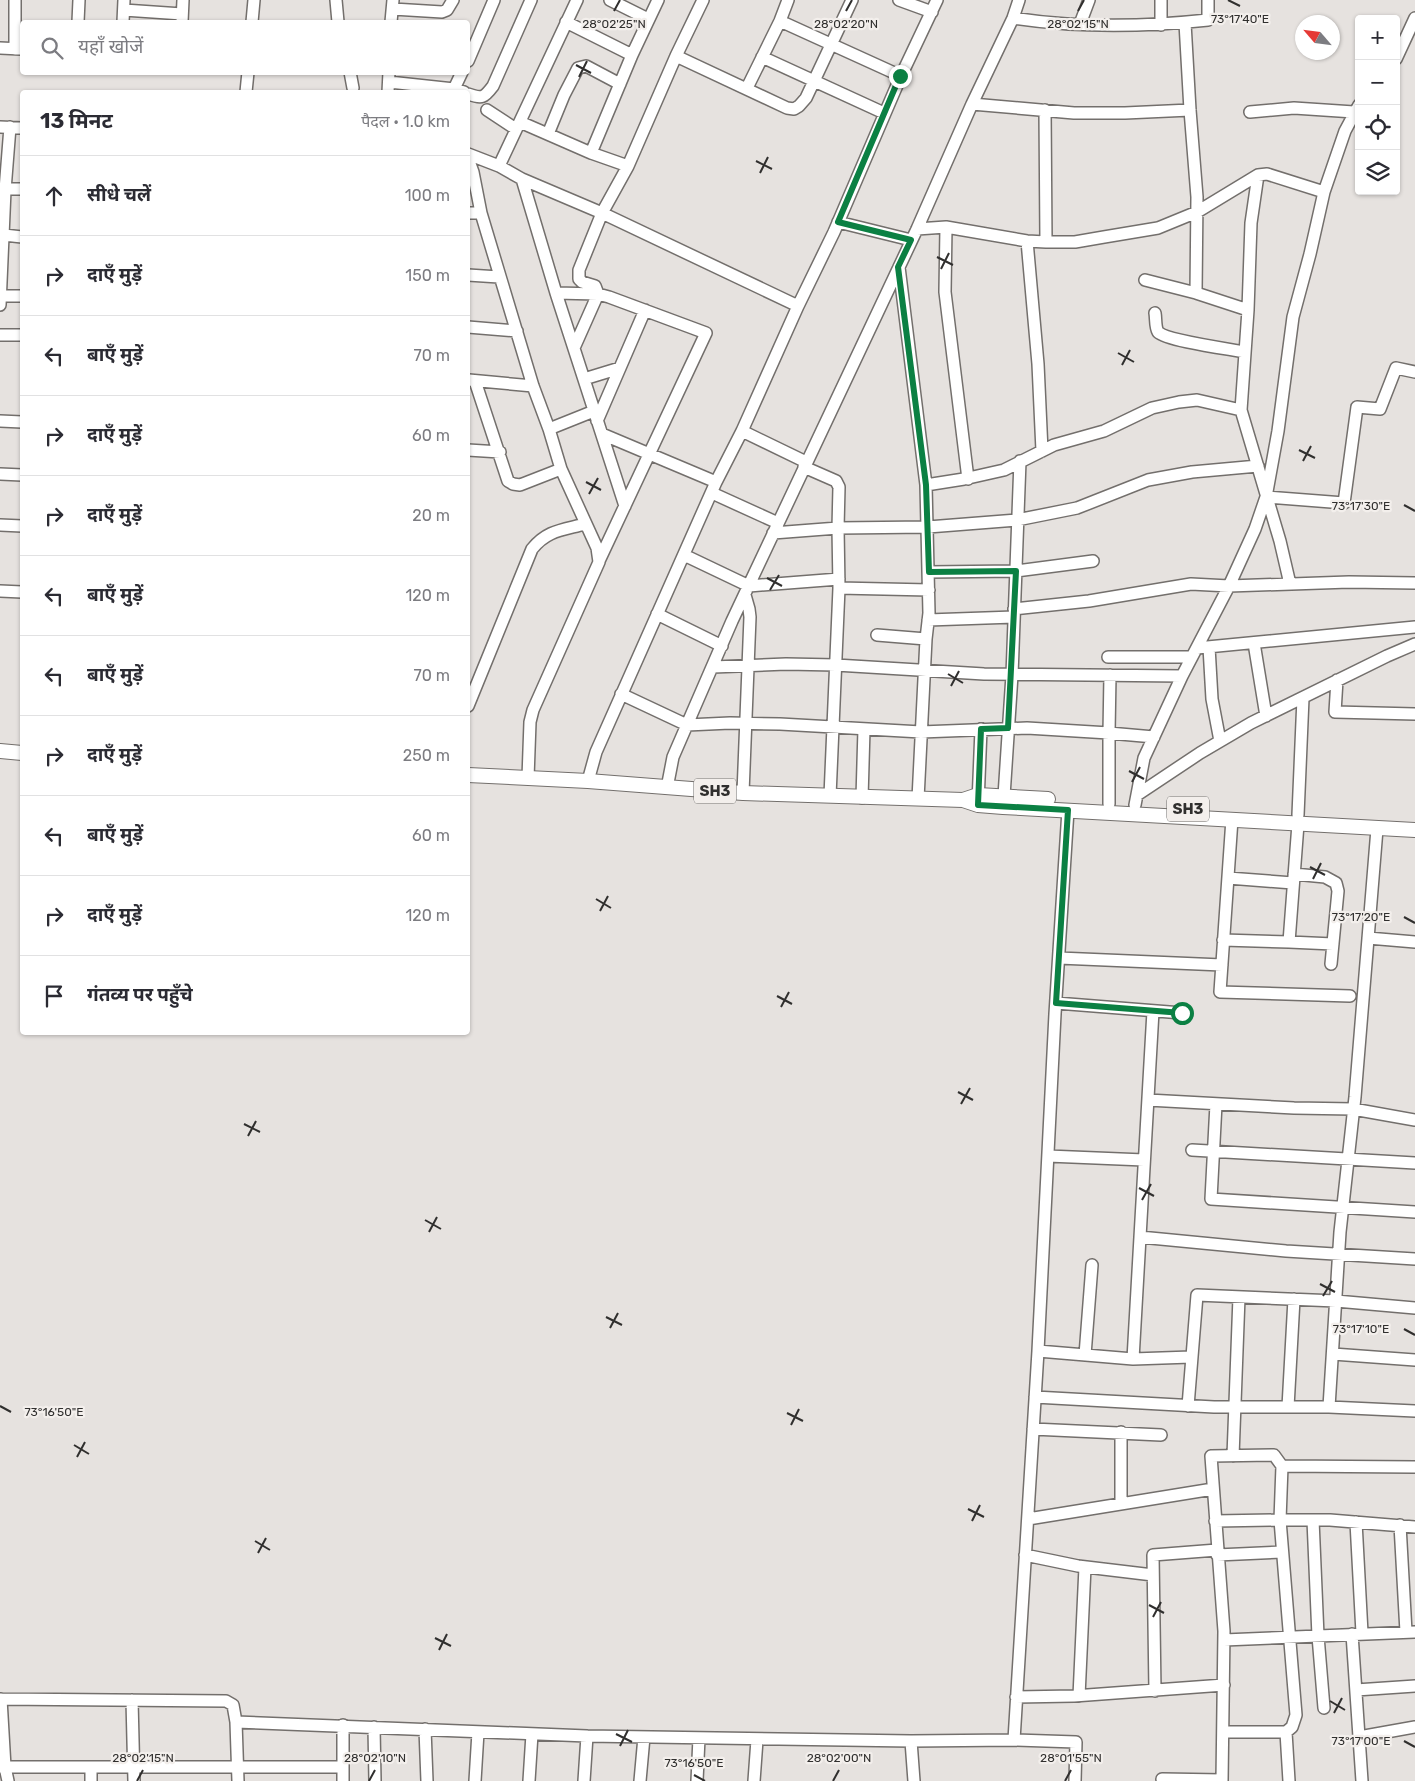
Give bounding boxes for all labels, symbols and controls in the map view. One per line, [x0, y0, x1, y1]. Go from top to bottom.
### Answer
text: 73°17'40"E [1211, 12, 1269, 26]
north arrow [1295, 15, 1340, 60]
map controls [1355, 15, 1400, 195]
button: + [1355, 15, 1400, 60]
text: 28°02'25"N [582, 17, 646, 31]
text: 28°02'20"N [814, 17, 878, 31]
text: 28°02'15"N [1047, 17, 1109, 31]
search box [20, 20, 470, 75]
icon: search [38, 34, 66, 62]
text: यहाँ खोजें [78, 35, 143, 58]
button: − [1355, 60, 1400, 105]
route end [889, 65, 912, 88]
button: locate [1355, 105, 1400, 150]
text: 13 मिनट [40, 108, 113, 133]
text: पैदल · 1.0 km [361, 112, 450, 131]
button: layers [1355, 150, 1400, 195]
icon: ahead [40, 182, 68, 210]
text: सीधे चलें [87, 183, 151, 206]
text: 100 m [405, 186, 450, 205]
icon: right [40, 262, 68, 290]
text: दाएँ मुड़ें [87, 263, 142, 286]
text: 150 m [405, 266, 450, 285]
icon: left [40, 342, 68, 370]
text: बाएँ मुड़ें [87, 343, 143, 366]
text: 70 m [413, 346, 450, 365]
icon: right [40, 422, 68, 450]
text: दाएँ मुड़ें [87, 423, 142, 446]
text: 60 m [412, 426, 450, 445]
text: 73°17'30"E [1332, 499, 1390, 513]
icon: right [40, 502, 68, 530]
text: दाएँ मुड़ें [87, 503, 142, 526]
text: 20 m [412, 506, 450, 525]
icon: left [40, 582, 68, 610]
text: बाएँ मुड़ें [87, 583, 143, 606]
text: 120 m [405, 586, 450, 605]
icon: left [40, 662, 68, 690]
text: बाएँ मुड़ें [87, 663, 143, 686]
text: 70 m [413, 666, 450, 685]
icon: right [40, 742, 68, 770]
text: दाएँ मुड़ें [87, 743, 142, 766]
text: 250 m [403, 746, 450, 765]
road number: SH3 [694, 778, 736, 804]
road number: SH3 [1167, 796, 1209, 822]
icon: left [40, 822, 68, 850]
text: बाएँ मुड़ें [87, 823, 143, 846]
text: 60 m [412, 826, 450, 845]
icon: right [40, 902, 68, 930]
text: दाएँ मुड़ें [87, 903, 142, 926]
text: 120 m [405, 906, 450, 925]
text: 73°17'20"E [1332, 910, 1390, 924]
icon: arrive [40, 982, 68, 1010]
text: गंतव्य पर पहुँचे [87, 983, 193, 1006]
route start [1171, 1002, 1194, 1025]
text: 73°17'10"E [1333, 1322, 1389, 1336]
text: 73°16'50"E [24, 1405, 84, 1419]
text: 73°17'00"E [1332, 1734, 1390, 1748]
text: 28°02'15"N [112, 1751, 174, 1765]
text: 28°02'10"N [344, 1751, 406, 1765]
text: 28°02'00"N [807, 1751, 871, 1765]
text: 28°01'55"N [1040, 1751, 1102, 1765]
text: 73°16'50"E [664, 1756, 724, 1770]

